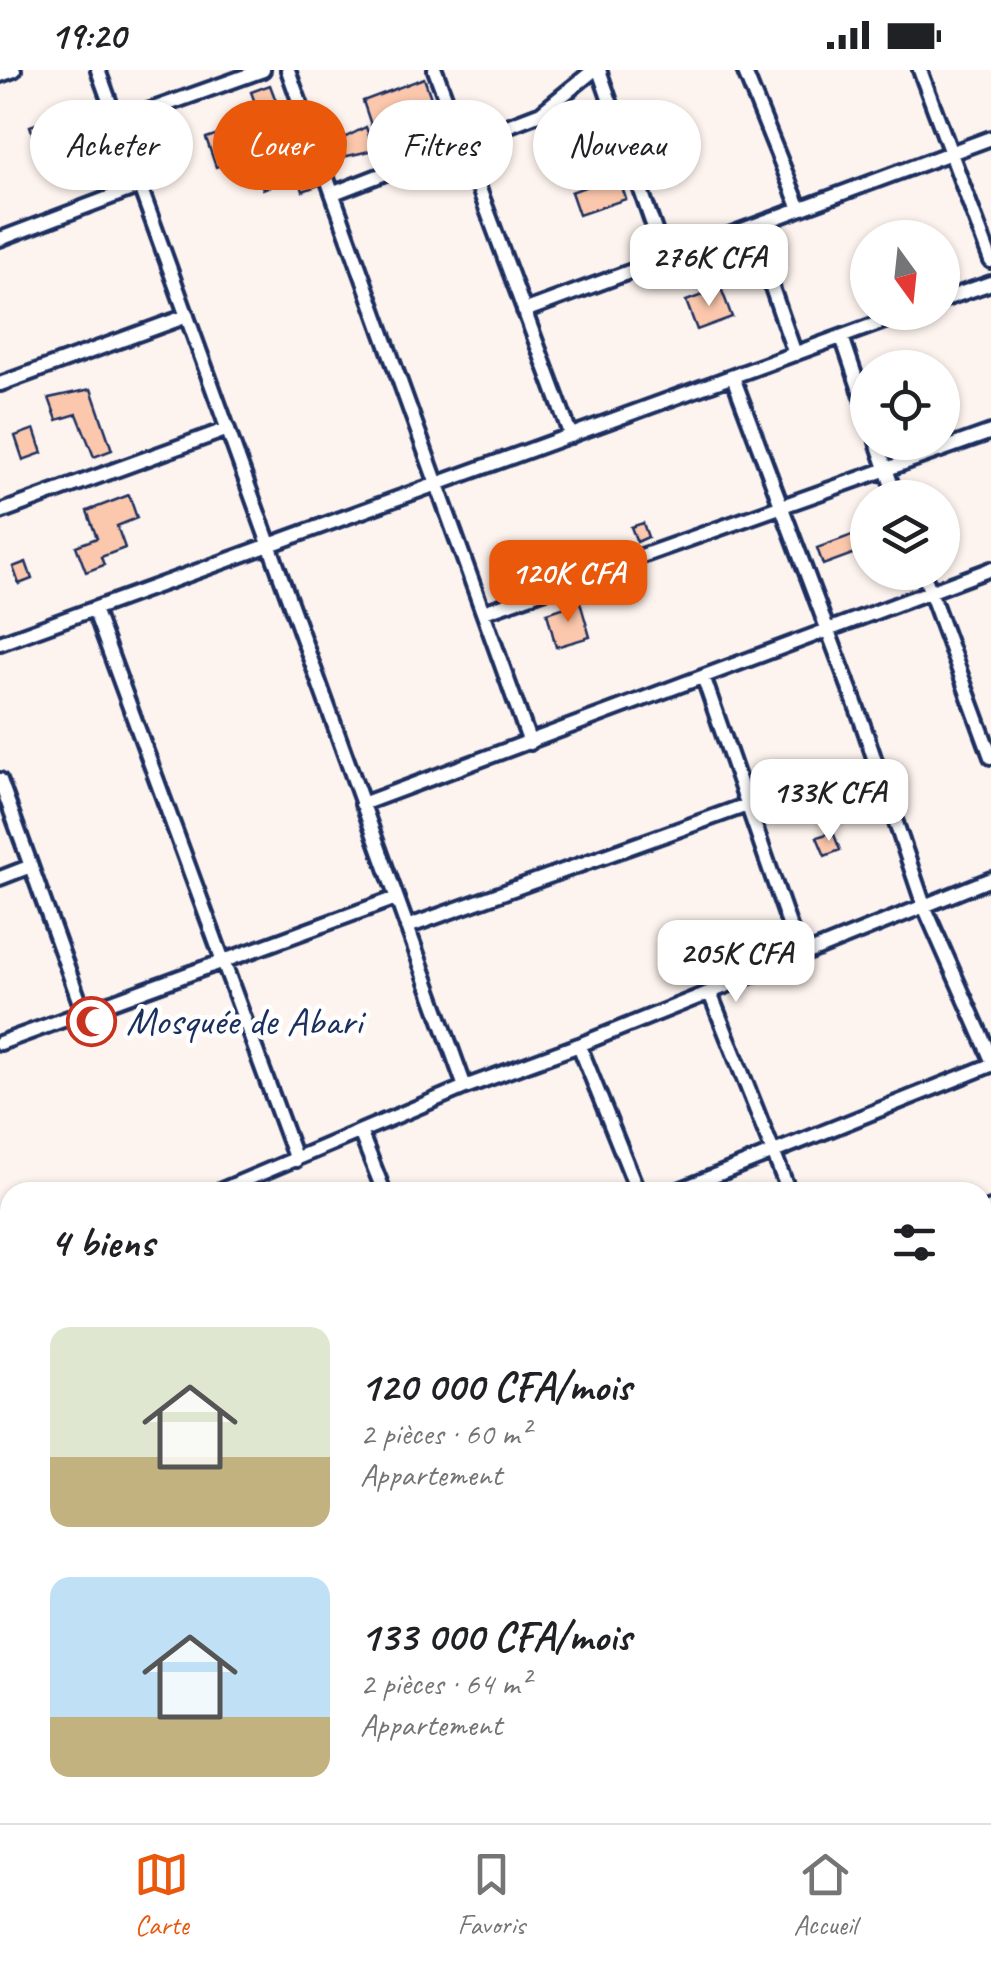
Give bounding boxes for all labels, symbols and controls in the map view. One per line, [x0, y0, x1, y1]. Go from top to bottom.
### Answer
text: 19:20 [50, 12, 125, 59]
chip: Acheter [30, 100, 193, 190]
chip: Louer [213, 100, 347, 190]
chip: Filtres [367, 100, 513, 190]
chip: Nouveau [533, 100, 701, 190]
north arrow [850, 220, 960, 330]
map controls [850, 220, 960, 590]
pin: 276K CFA [606, 224, 812, 309]
text: 276K CFA [652, 236, 766, 277]
button: locate [850, 350, 960, 460]
button: layers [850, 480, 960, 590]
pin: 120K CFA [465, 540, 671, 625]
text: 120K CFA [511, 552, 625, 593]
pin: 133K CFA [726, 759, 932, 844]
text: 133K CFA [772, 771, 886, 812]
pin: 205K CFA [633, 920, 839, 1005]
text: 205K CFA [680, 932, 793, 973]
mosque icon: Mosquée de Abari [65, 995, 117, 1047]
place label: Mosquée de Abari [126, 996, 367, 1046]
icon: filters [887, 1215, 942, 1270]
text: 4 biens [50, 1216, 154, 1269]
text: 120 000 CFA/mois [360, 1360, 631, 1413]
icon: home [130, 1367, 250, 1487]
text: 2 pièces · 60 m² [360, 1413, 529, 1454]
text: Appartement [360, 1454, 502, 1495]
text: 133 000 CFA/mois [360, 1610, 631, 1663]
icon: home [130, 1617, 250, 1737]
text: 2 pièces · 64 m² [360, 1663, 529, 1704]
text: Appartement [360, 1704, 502, 1745]
tab: Carte [134, 1847, 189, 1942]
tab: Favoris [458, 1847, 525, 1942]
tab: Accueil [794, 1847, 857, 1942]

